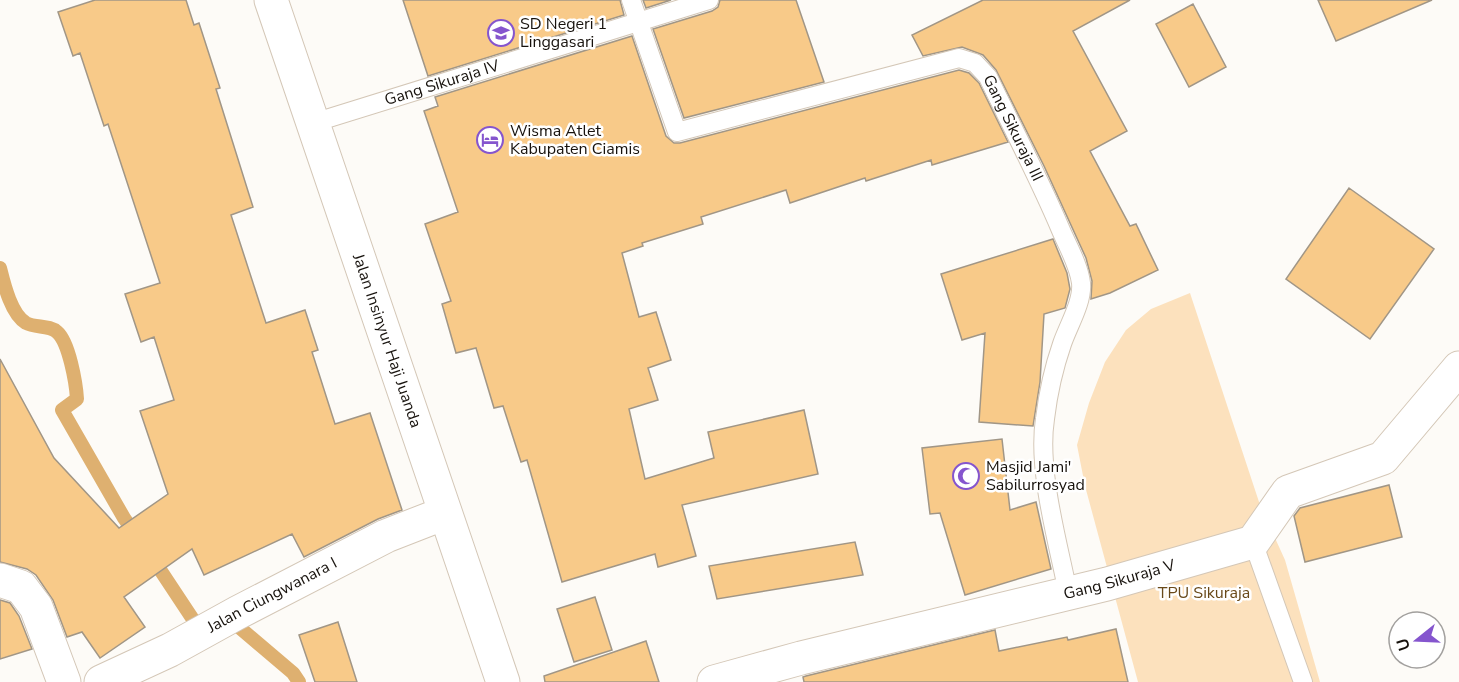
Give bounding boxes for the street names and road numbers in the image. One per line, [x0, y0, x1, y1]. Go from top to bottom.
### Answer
street label: Gang Sikuraja IV [382, 55, 503, 111]
street label: Gang Sikuraja III [978, 71, 1048, 185]
street label: Jalan Insinyur Haji Juanda [347, 250, 427, 431]
street label: Jalan Ciungwanara I [202, 552, 341, 639]
street label: Gang Sikuraja V [1061, 554, 1179, 605]

